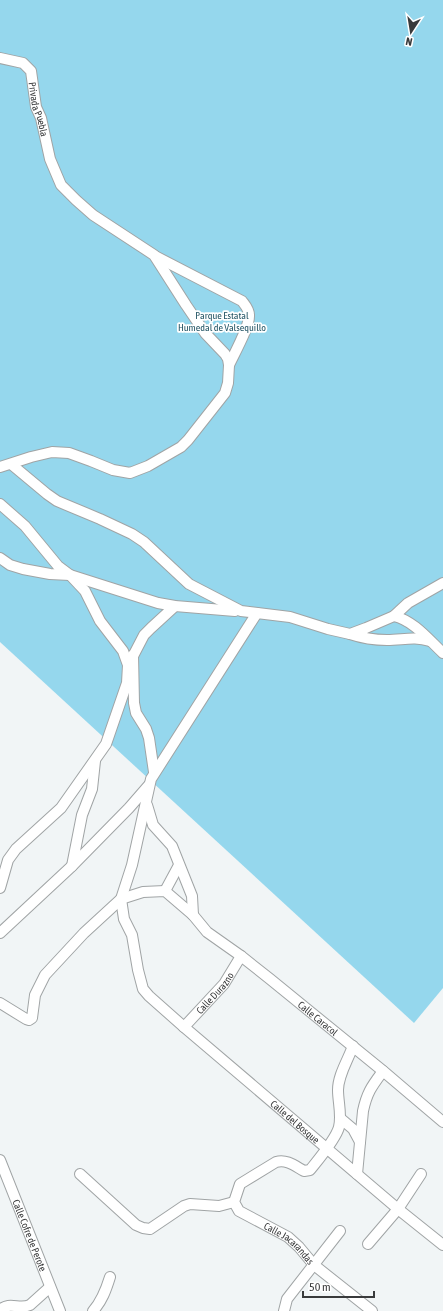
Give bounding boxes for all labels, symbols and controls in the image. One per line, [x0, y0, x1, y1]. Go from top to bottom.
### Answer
north arrow [391, 12, 431, 52]
text: N [404, 35, 413, 48]
street label: Privada Puebla [27, 81, 50, 138]
park label: Parque Estatal Humedal de Valsequillo [178, 310, 266, 333]
street label: Calle Durazno [194, 970, 236, 1016]
street label: Calle Caracol [296, 999, 340, 1038]
street label: Calle del Bosque [268, 1098, 322, 1146]
street label: Calle Cofre de Perote [10, 1198, 49, 1273]
street label: Calle Jacarandas [262, 1220, 316, 1267]
scale bar [303, 1273, 374, 1299]
text: 50 m [309, 1280, 331, 1294]

